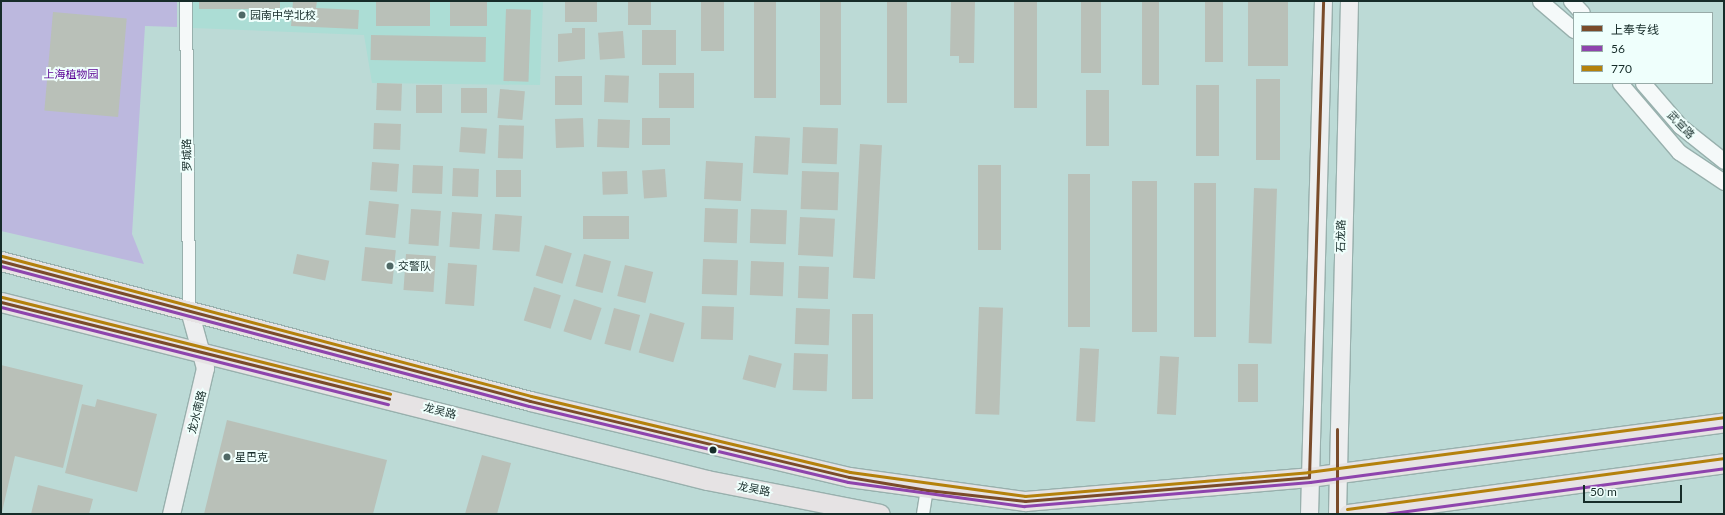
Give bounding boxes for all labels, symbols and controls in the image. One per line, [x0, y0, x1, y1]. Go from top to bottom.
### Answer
place label: 园南中学北校 [250, 8, 316, 22]
marker: 园南中学北校 [237, 10, 247, 20]
legend [1573, 12, 1713, 84]
text: 上奉专线 [1611, 22, 1659, 37]
text: 56 [1611, 41, 1625, 56]
text: 770 [1611, 61, 1632, 76]
park label: 上海植物园 [44, 67, 98, 81]
street label: 武宣路 [1665, 109, 1697, 141]
street label: 罗城路 [180, 138, 194, 172]
street label: 石龙路 [1334, 219, 1348, 253]
place label: 交警队 [398, 259, 431, 273]
marker: 交警队 [385, 261, 395, 271]
street label: 龙水南路 [185, 389, 209, 435]
street label: 龙吴路 [422, 401, 458, 421]
unlabelled marker [708, 445, 718, 455]
place label: 星巴克 [235, 450, 268, 464]
marker: 星巴克 [222, 452, 232, 462]
scale bar [1585, 477, 1684, 503]
street label: 龙吴路 [737, 479, 771, 499]
text: 50 m [1590, 484, 1617, 499]

